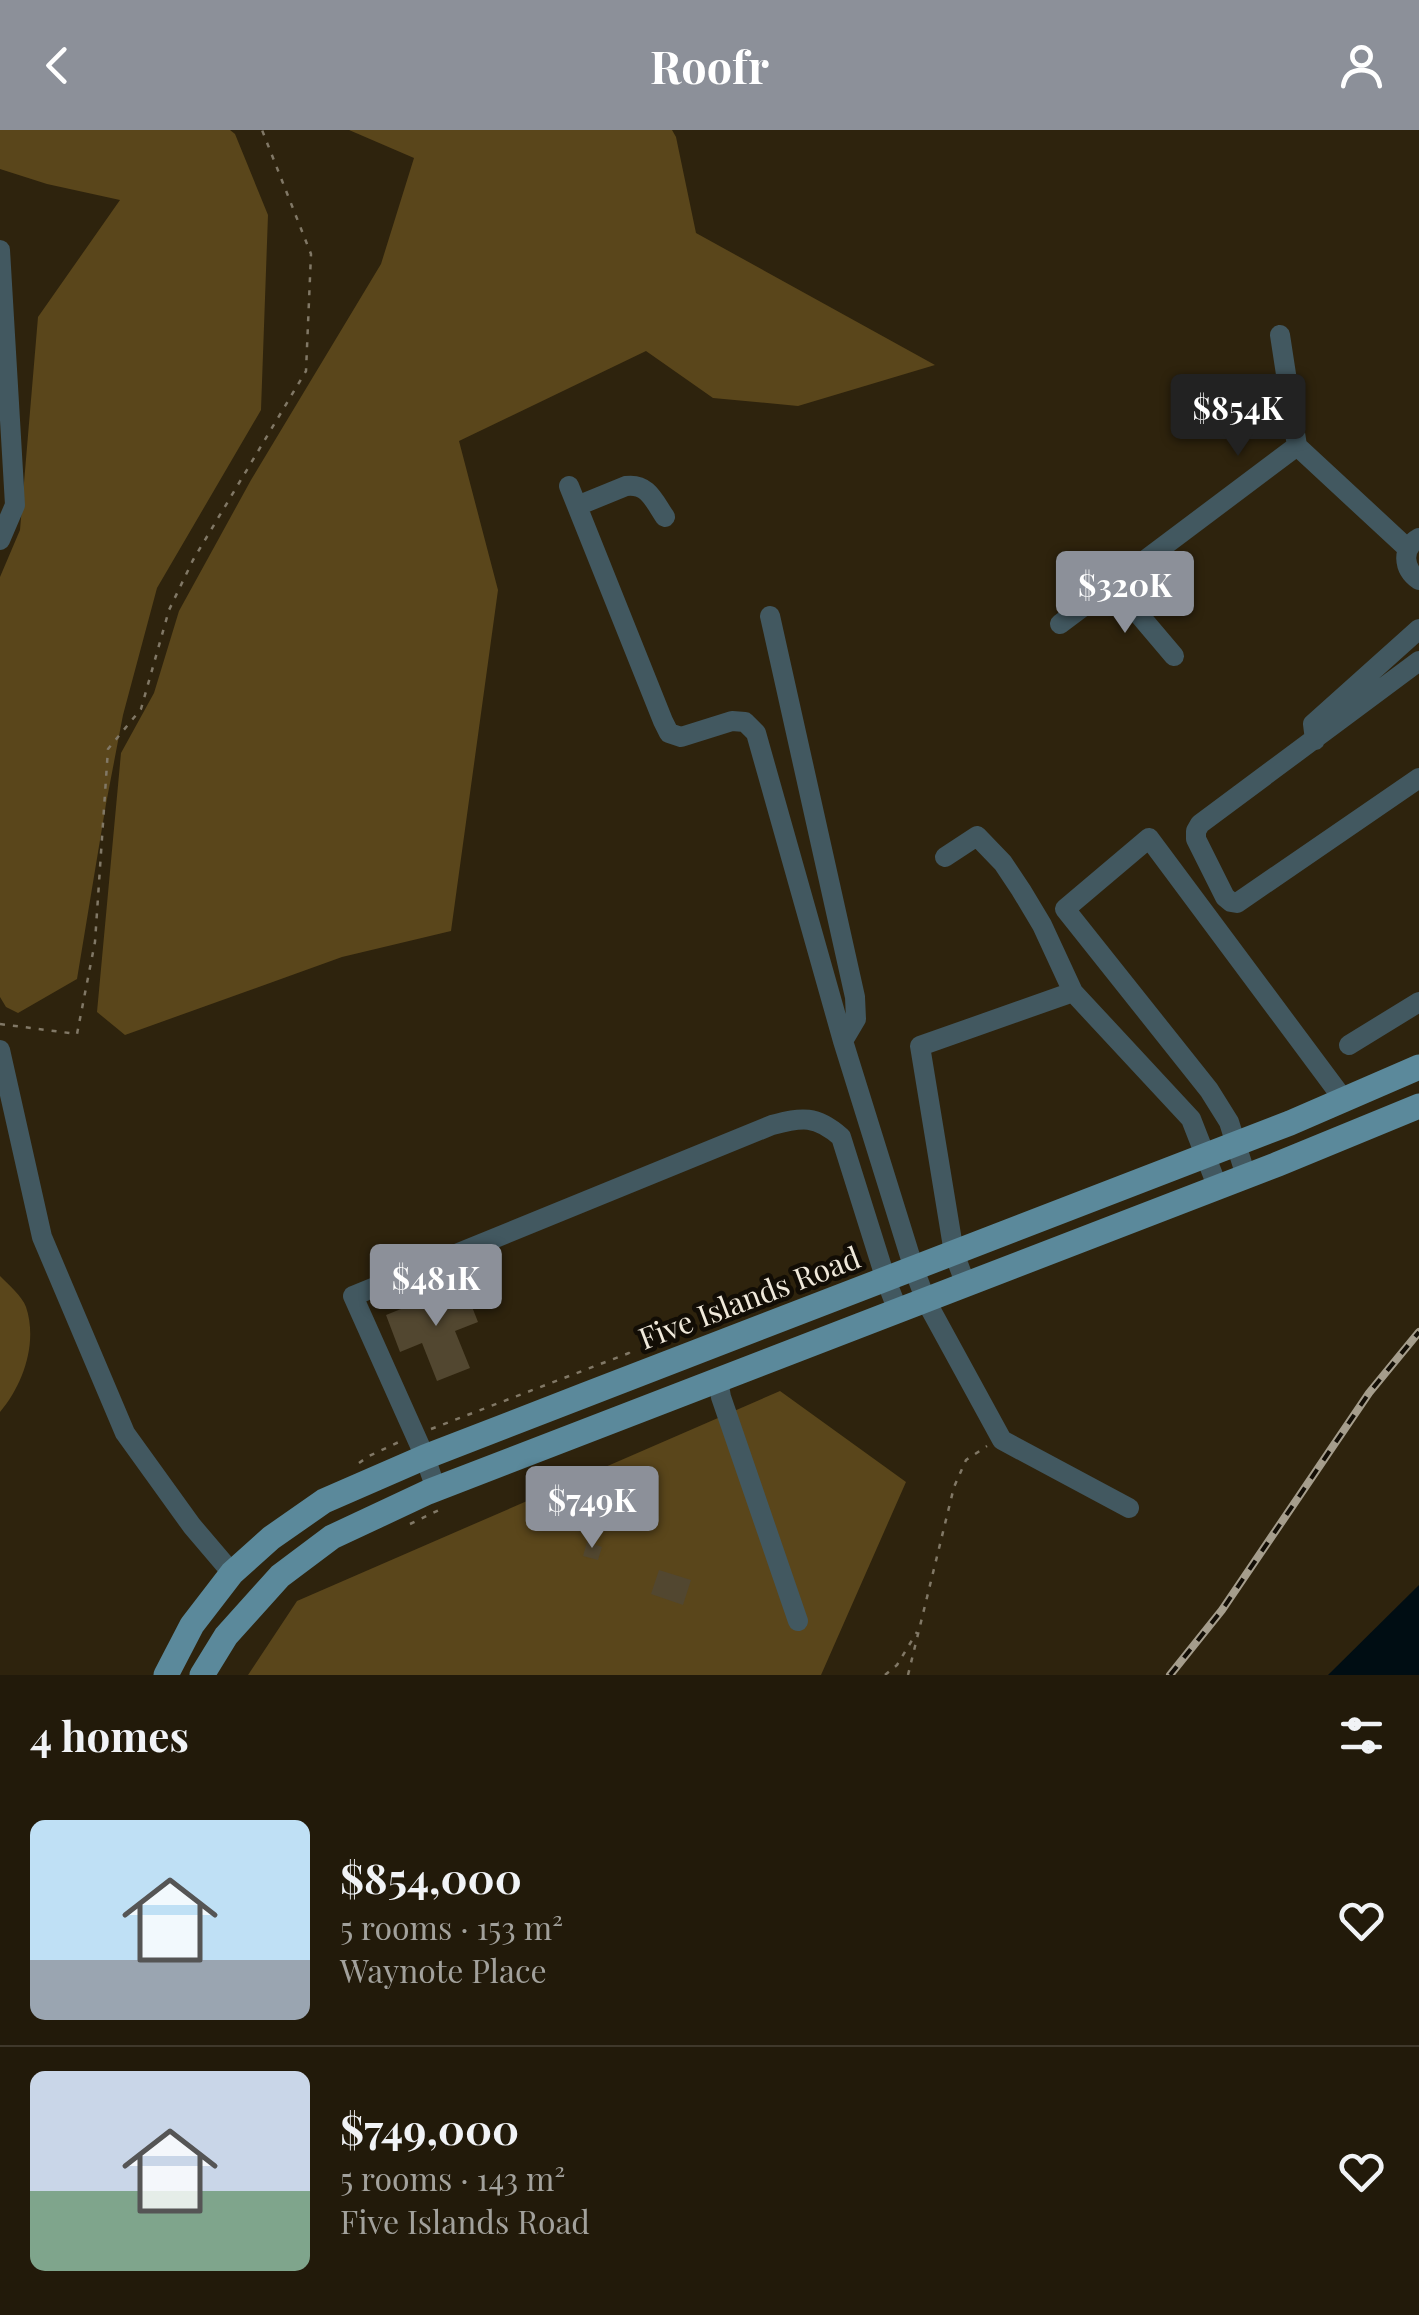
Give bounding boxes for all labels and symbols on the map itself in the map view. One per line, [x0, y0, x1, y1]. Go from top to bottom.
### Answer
pin: $854K [1168, 374, 1308, 459]
pin: $320K [1055, 551, 1195, 636]
street label: Five Islands Road [632, 1236, 866, 1358]
pin: $481K [366, 1244, 506, 1329]
pin: $749K [522, 1466, 662, 1551]

